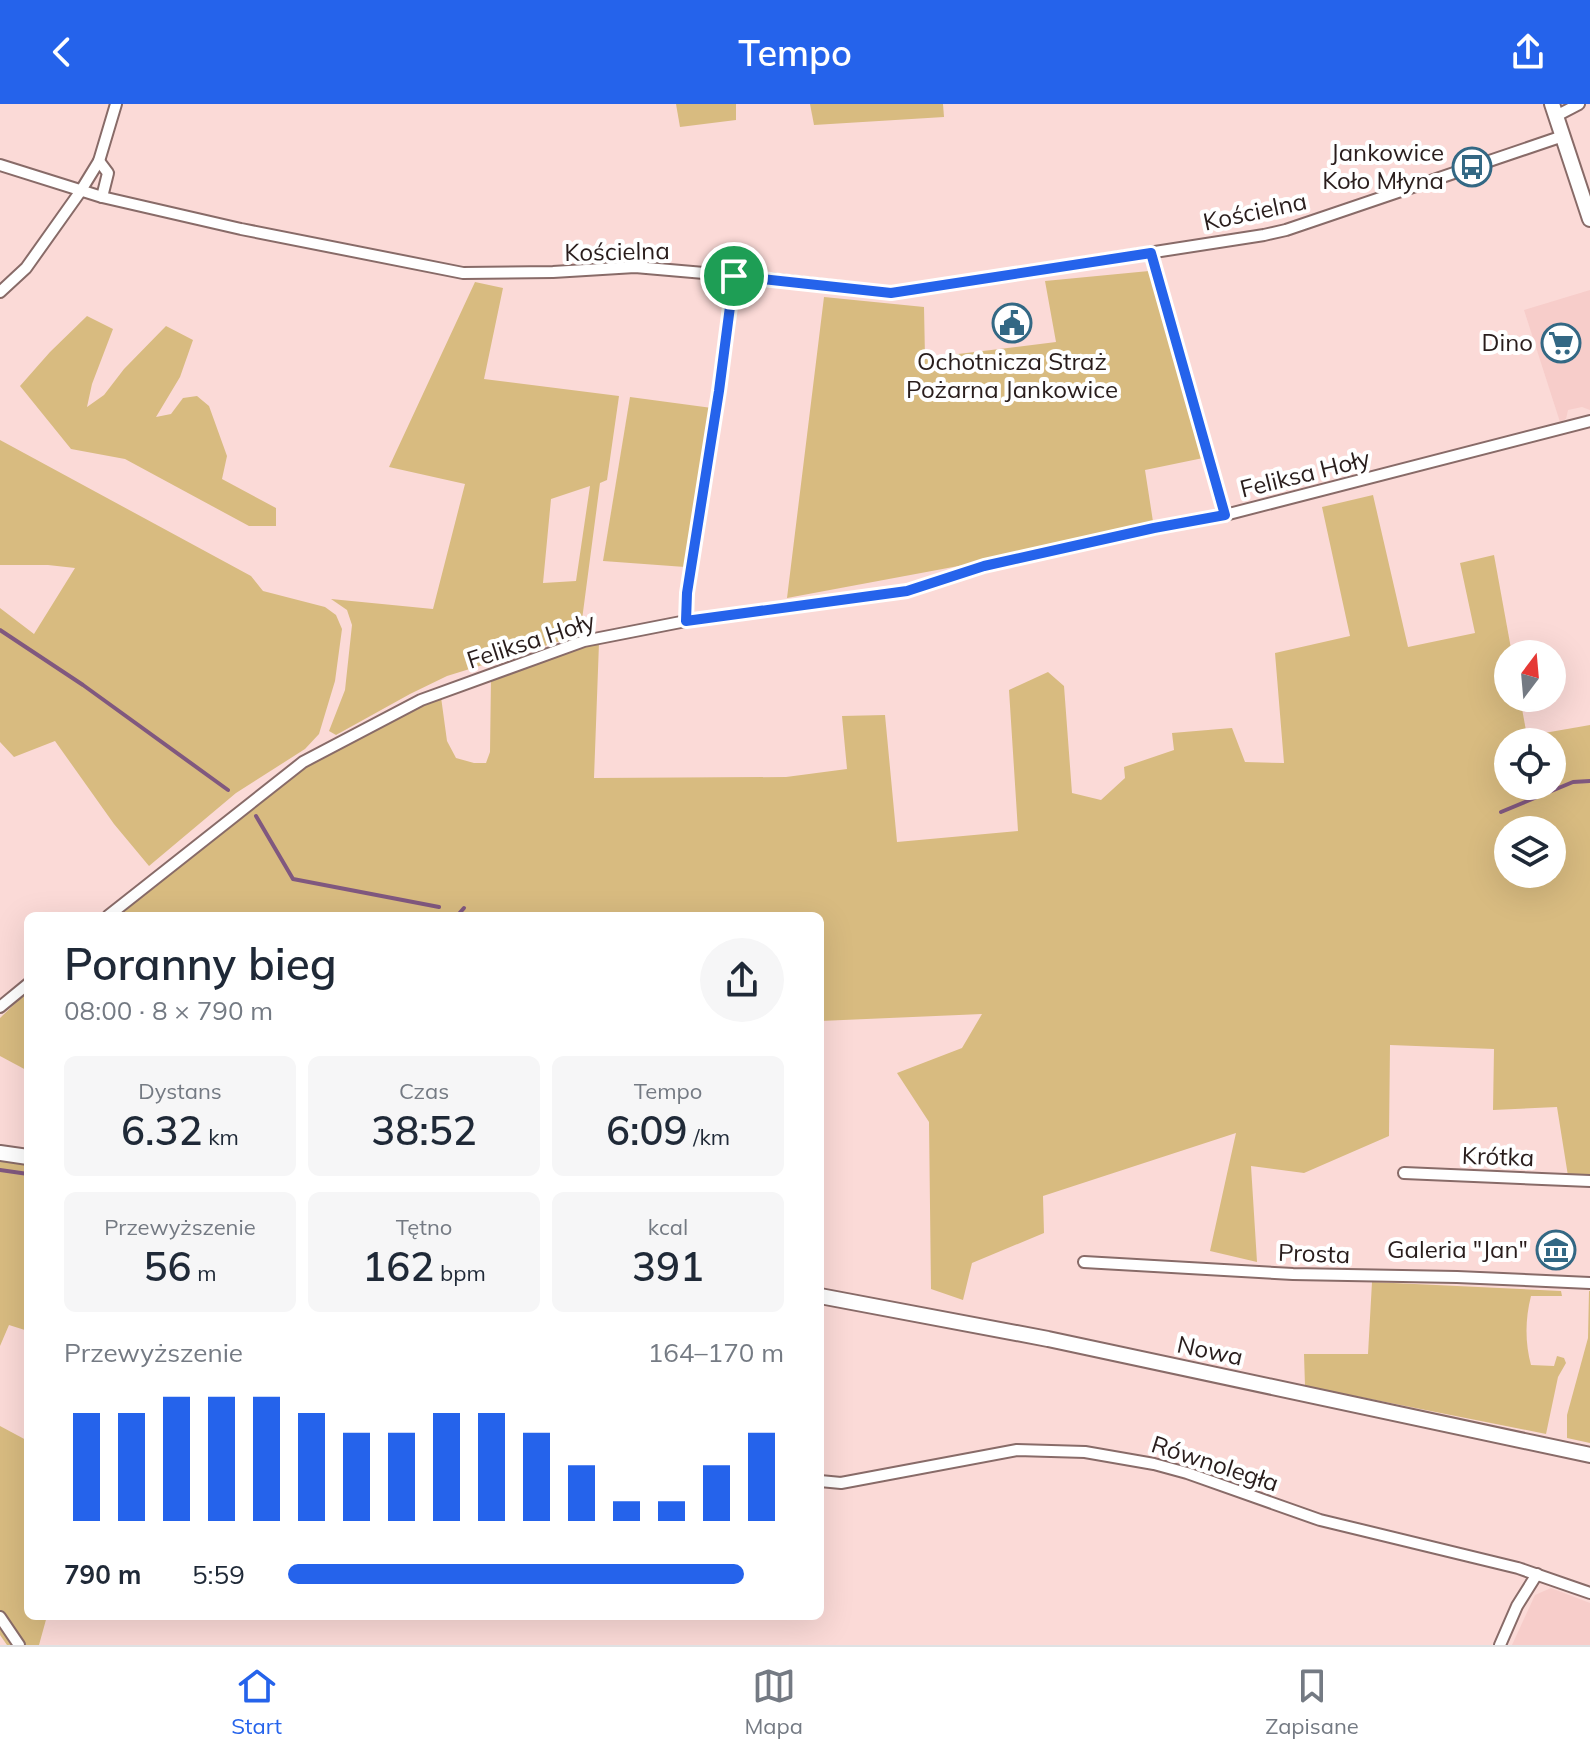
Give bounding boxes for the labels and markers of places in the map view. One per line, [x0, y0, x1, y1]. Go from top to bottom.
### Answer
place label: Jankowice Koło Młyna [1322, 137, 1444, 195]
bus stop icon: Jankowice Koło Młyna [1451, 146, 1493, 188]
pin [700, 242, 768, 310]
public building icon: Ochotnicza Straż Pożarna Jankowice [991, 302, 1033, 344]
supermarket icon: Dino [1540, 322, 1582, 364]
place label: Dino [1482, 327, 1533, 357]
place label: Ochotnicza Straż Pożarna Jankowice [906, 346, 1118, 404]
museum icon: Galeria "Jan" [1535, 1229, 1577, 1271]
place label: Galeria "Jan" [1387, 1234, 1528, 1264]

